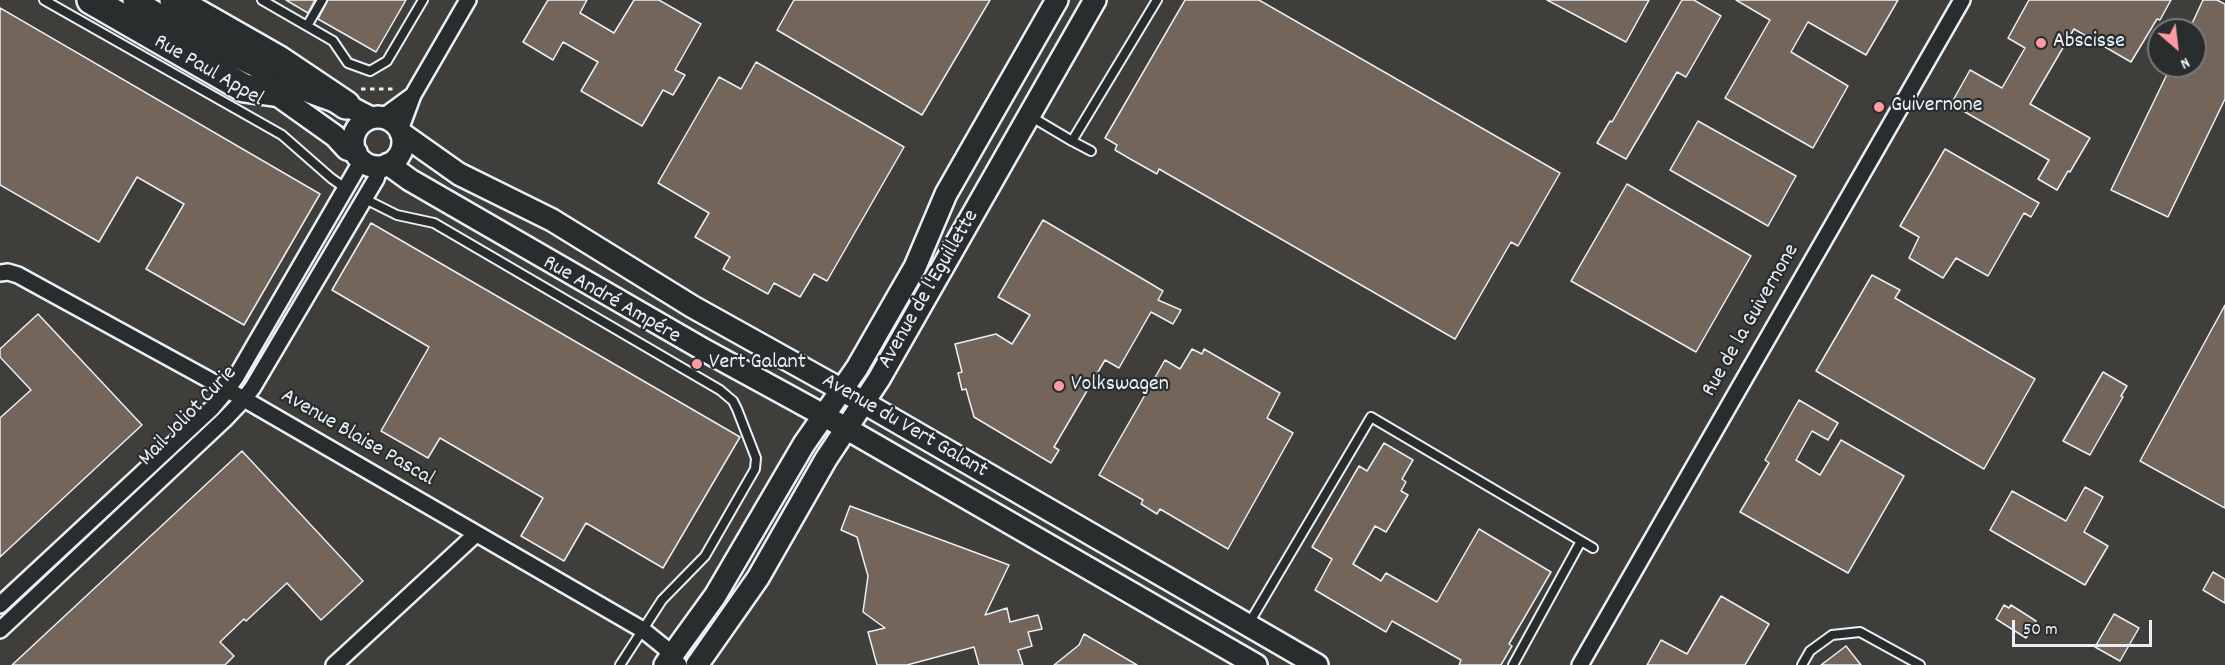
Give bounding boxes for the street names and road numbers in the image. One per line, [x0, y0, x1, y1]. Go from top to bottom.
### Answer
street label: Rue Paul Appel [148, 30, 268, 114]
street label: Avenue de l'Eguillette [874, 206, 986, 374]
street label: Rue de la Guivernone [1698, 240, 1806, 402]
street label: Rue André Ampére [537, 251, 685, 351]
street label: Mail Joliot Curie [134, 361, 244, 473]
street label: Avenue du Vert Galant [816, 369, 992, 485]
street label: Avenue Blaise Pascal [275, 384, 439, 494]

